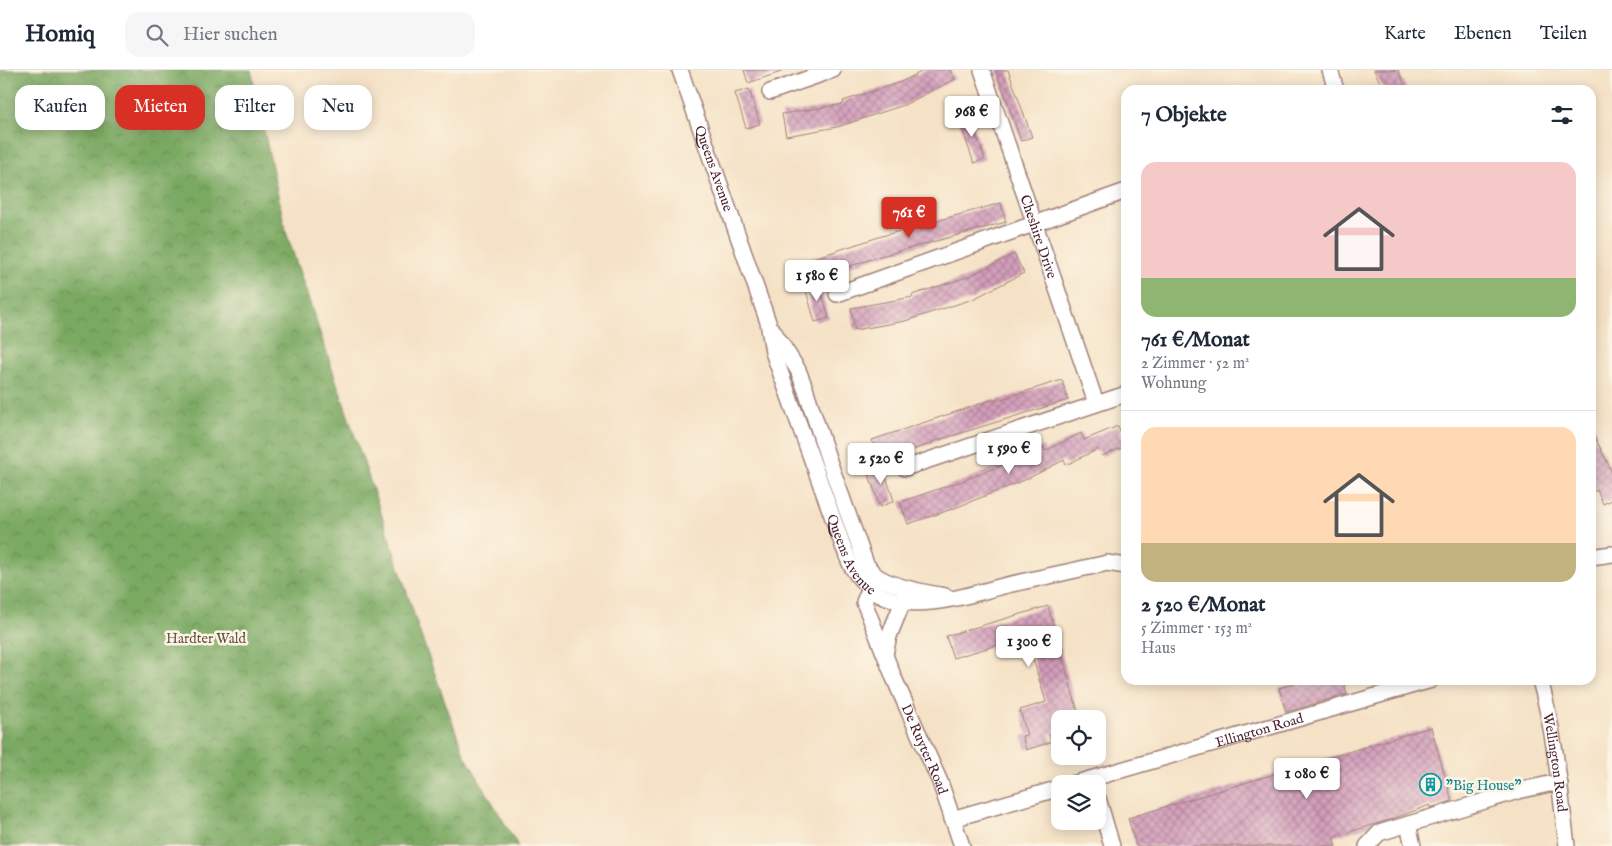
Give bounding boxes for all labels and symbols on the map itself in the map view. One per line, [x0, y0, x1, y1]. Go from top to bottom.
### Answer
pin: 968 € [937, 96, 1007, 138]
street label: Queens Avenue [690, 123, 737, 214]
street label: Cheshire Drive [1015, 193, 1061, 282]
pin: 761 € [874, 196, 944, 239]
pin: 1 580 € [771, 260, 863, 302]
pin: 1 590 € [963, 432, 1055, 475]
pin: 2 520 € [835, 442, 927, 485]
street label: Queens Avenue [822, 512, 880, 600]
pin: 1 300 € [983, 626, 1075, 668]
park label: Hardter Wald [166, 630, 246, 648]
street label: De Ruyter Road [897, 701, 952, 797]
street label: Ellington Road [1214, 709, 1306, 752]
street label: Wellington Road [1538, 711, 1571, 814]
pin: 1 080 € [1261, 758, 1353, 800]
building icon: "Big House" [1418, 773, 1442, 797]
place label: "Big House" [1446, 777, 1522, 795]

